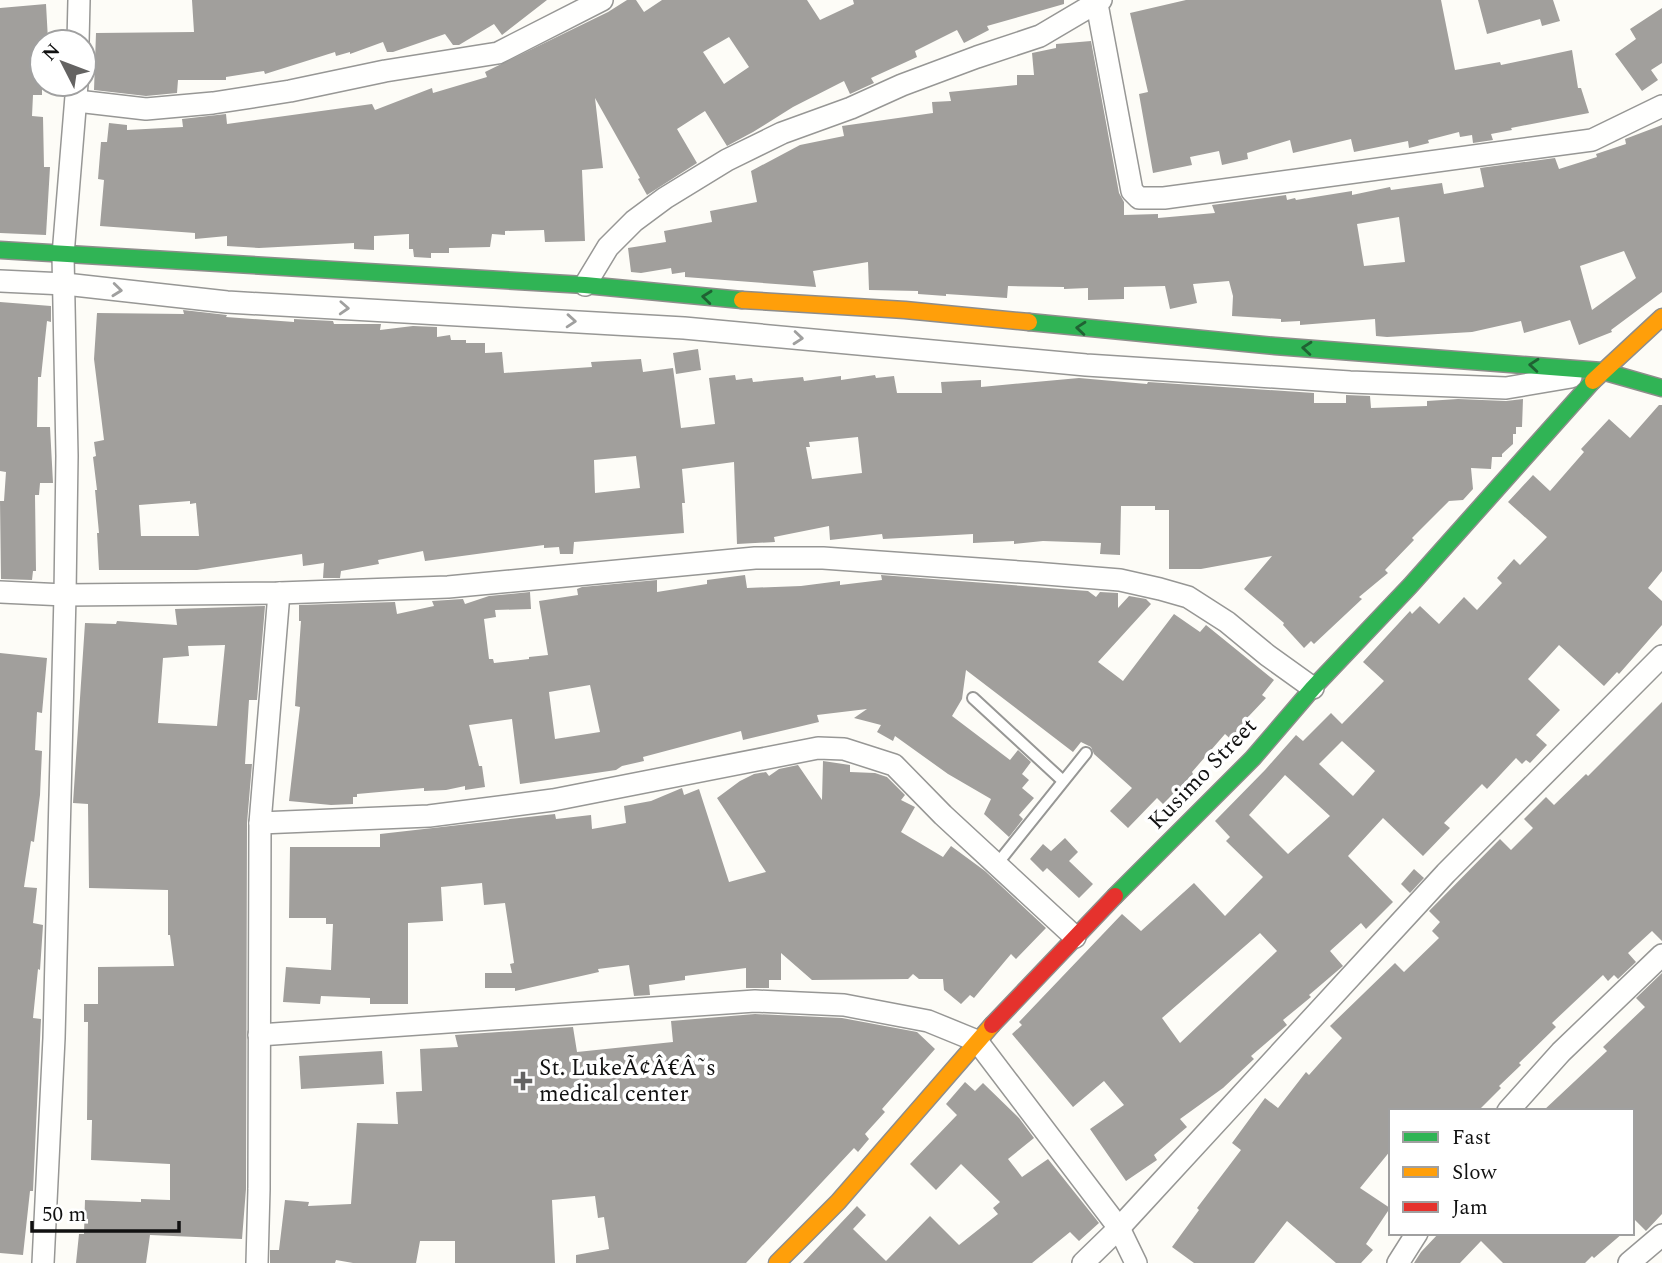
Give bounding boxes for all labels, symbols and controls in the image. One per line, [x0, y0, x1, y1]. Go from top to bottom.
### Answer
north arrow [28, 28, 98, 98]
text: N [36, 37, 67, 68]
one-way arrow [111, 282, 123, 297]
one-way arrow [702, 290, 713, 305]
one-way arrow [338, 300, 349, 315]
one-way arrow [565, 313, 576, 328]
one-way arrow [1075, 321, 1086, 336]
one-way arrow [792, 330, 803, 345]
one-way arrow [1301, 341, 1312, 356]
one-way arrow [1528, 358, 1539, 373]
street label: Kusimo Street [1140, 710, 1266, 838]
place label: St. LukeÃ¢Â€Â˜s medical center [539, 1051, 716, 1112]
marker: St. LukeÃ¢Â€Â˜s medical center [513, 1071, 533, 1091]
legend [1389, 1109, 1634, 1235]
text: Fast [1452, 1122, 1491, 1154]
text: Slow [1452, 1157, 1498, 1189]
scale bar [32, 1190, 178, 1234]
text: Jam [1452, 1192, 1488, 1224]
text: 50 m [42, 1199, 86, 1231]

